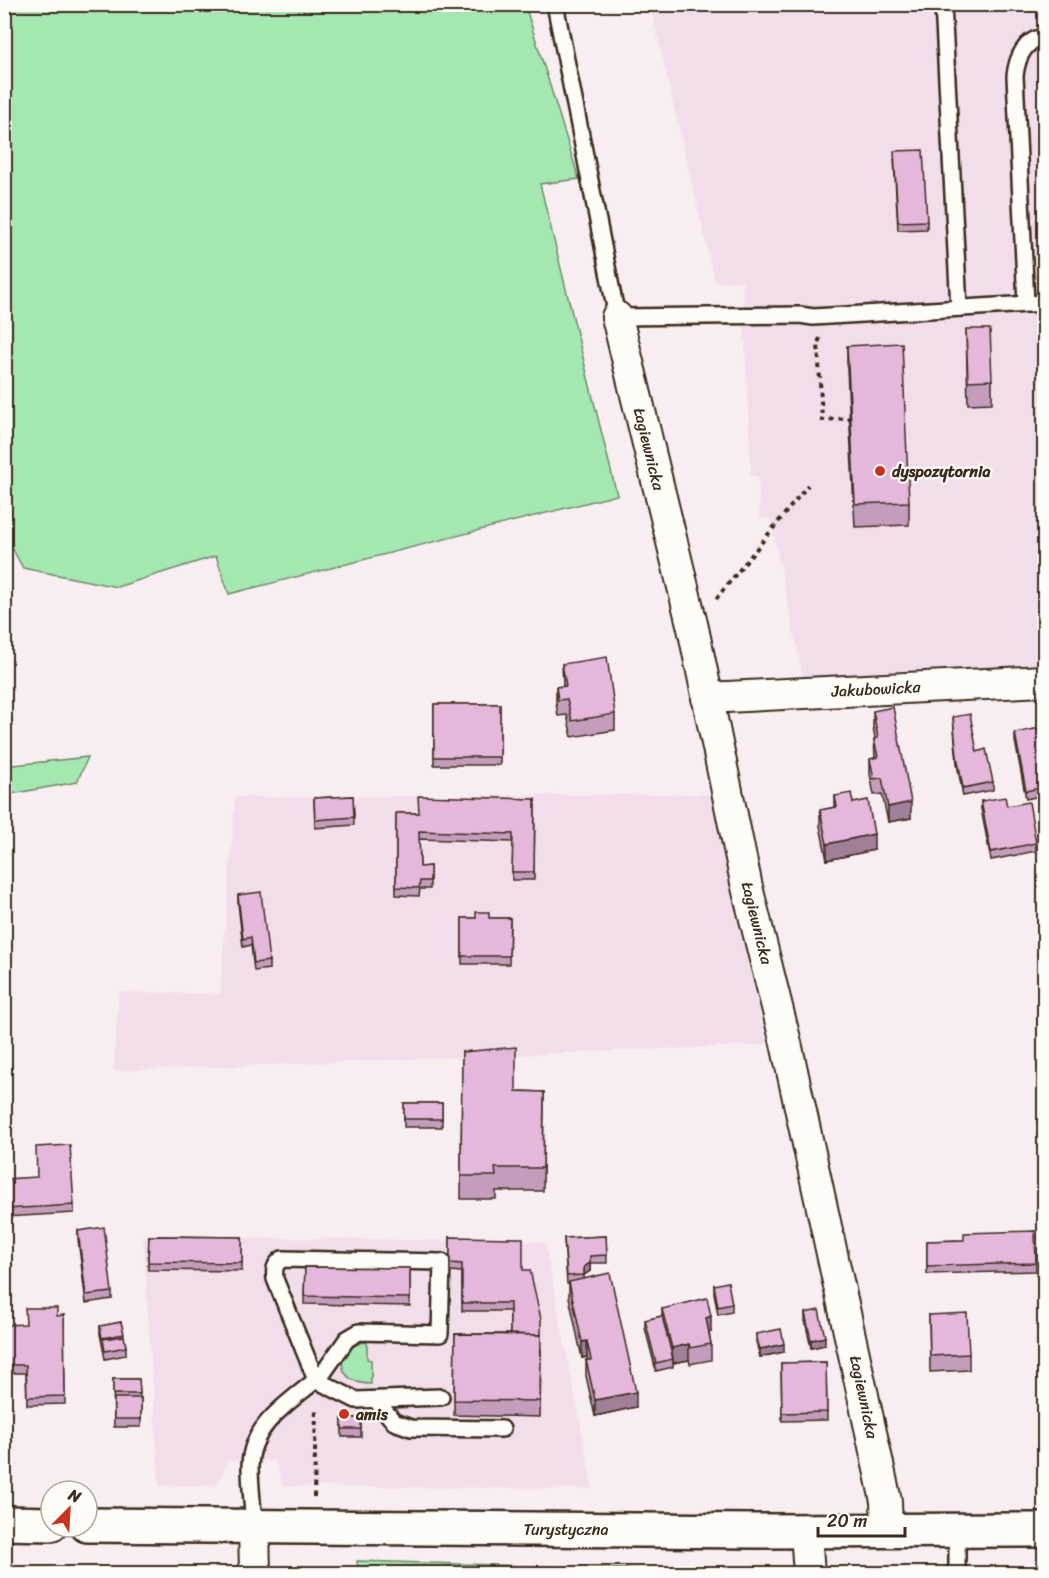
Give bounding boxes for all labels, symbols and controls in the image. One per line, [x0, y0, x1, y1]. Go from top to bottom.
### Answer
street label: Łagiewnicka [625, 405, 673, 494]
place label: dyspozytornia [892, 457, 990, 486]
marker: dyspozytornia [873, 464, 887, 478]
street label: Jakubowicka [830, 672, 922, 706]
street label: Łagiewnicka [733, 879, 781, 968]
street label: Łagiewnicka [841, 1353, 887, 1442]
place label: amis [355, 1400, 389, 1429]
marker: amis [337, 1407, 351, 1421]
north arrow [39, 1479, 99, 1539]
text: N [63, 1480, 87, 1512]
scale bar [818, 1500, 905, 1538]
text: 20 m [827, 1505, 867, 1537]
street label: Turystyczna [524, 1515, 609, 1544]

